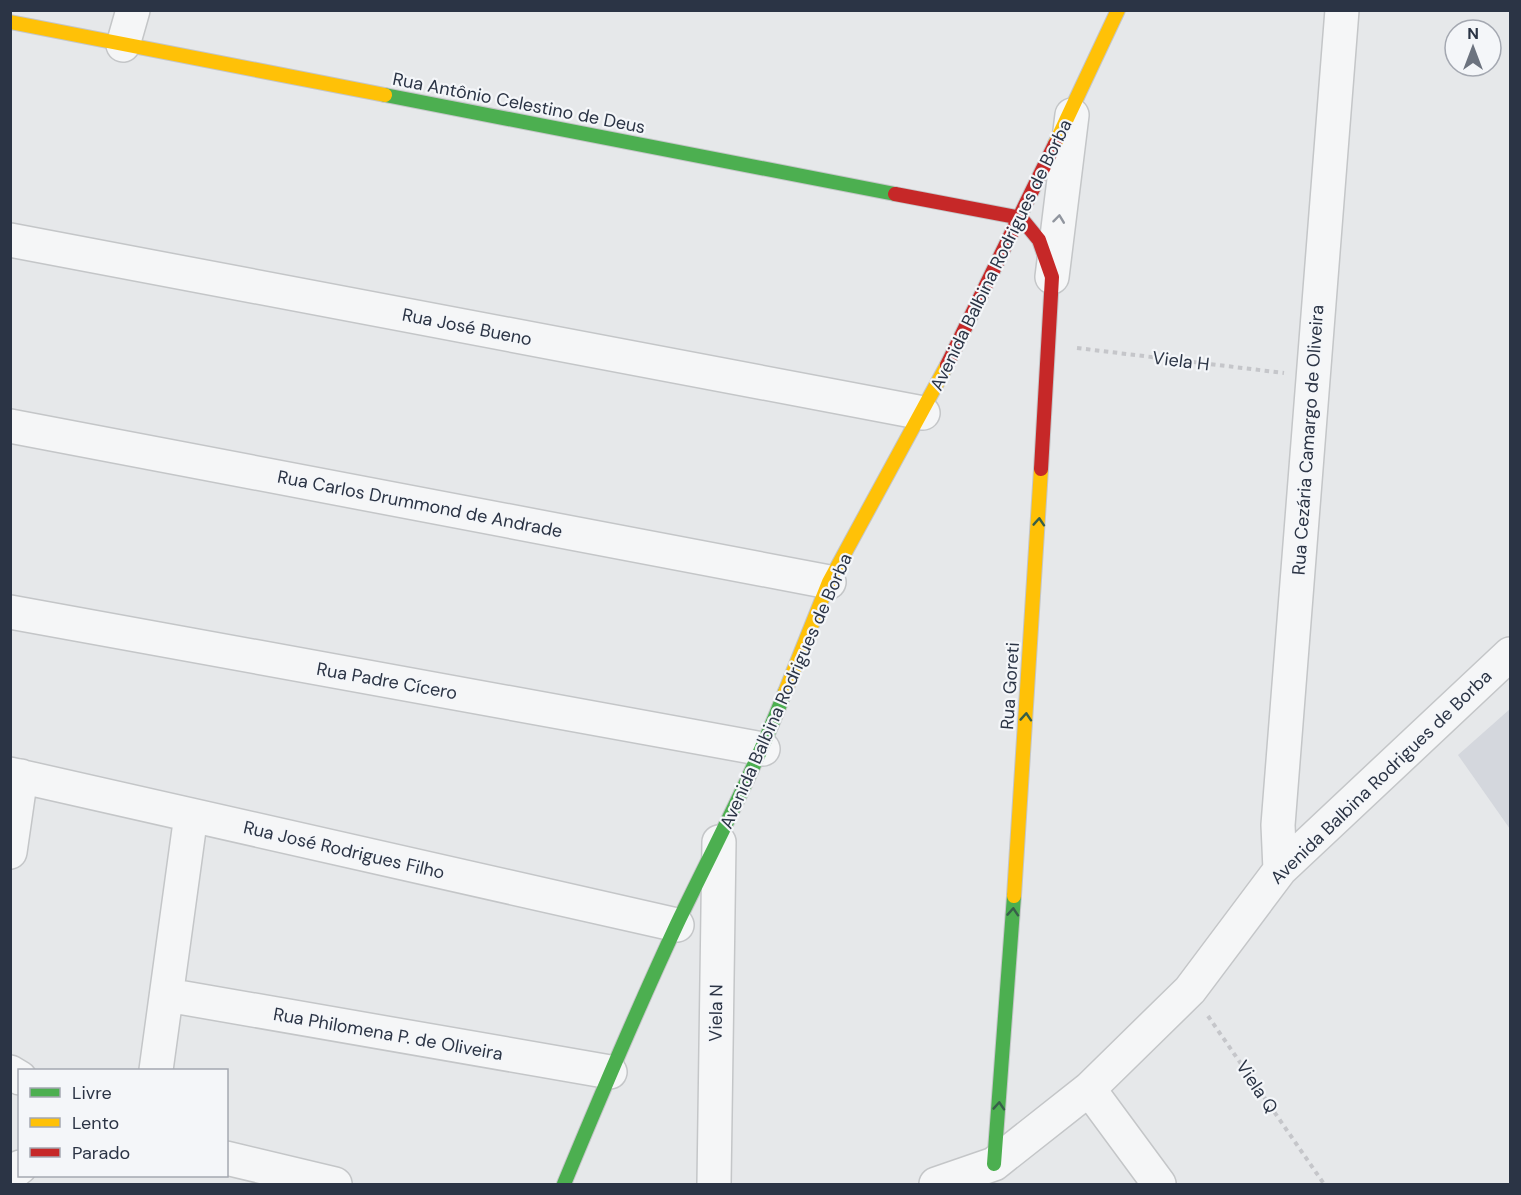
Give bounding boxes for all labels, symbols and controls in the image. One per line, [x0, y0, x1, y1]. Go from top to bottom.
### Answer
north arrow [1443, 18, 1503, 78]
text: N [1467, 23, 1479, 44]
street label: Rua Antônio Celestino de Deus [391, 67, 647, 139]
street label: Avenida Balbina Rodrigues de Borba [925, 115, 1077, 395]
one-way arrow [1053, 214, 1065, 223]
street label: Rua José Bueno [400, 303, 534, 351]
street label: Rua Cezária Camargo de Oliveira [1287, 304, 1329, 576]
street label: Viela H [1151, 346, 1211, 376]
street label: Rua Carlos Drummond de Andrade [275, 465, 565, 543]
one-way arrow [1032, 518, 1045, 527]
street label: Avenida Balbina Rodrigues de Borba [714, 550, 858, 832]
street label: Rua Goreti [995, 642, 1025, 730]
street label: Rua Padre Cícero [315, 657, 459, 705]
street label: Avenida Balbina Rodrigues de Borba [1265, 665, 1497, 889]
one-way arrow [1020, 713, 1033, 722]
street label: Rua José Rodrigues Filho [241, 815, 447, 885]
one-way arrow [1006, 907, 1019, 916]
street label: Viela N [703, 984, 729, 1042]
street label: Rua Philomena P. de Oliveira [271, 1002, 505, 1066]
street label: Viela Q [1231, 1056, 1284, 1118]
legend [18, 1069, 228, 1177]
text: Livre [72, 1081, 112, 1105]
one-way arrow [992, 1102, 1005, 1111]
text: Lento [72, 1111, 119, 1135]
text: Parado [72, 1141, 130, 1165]

